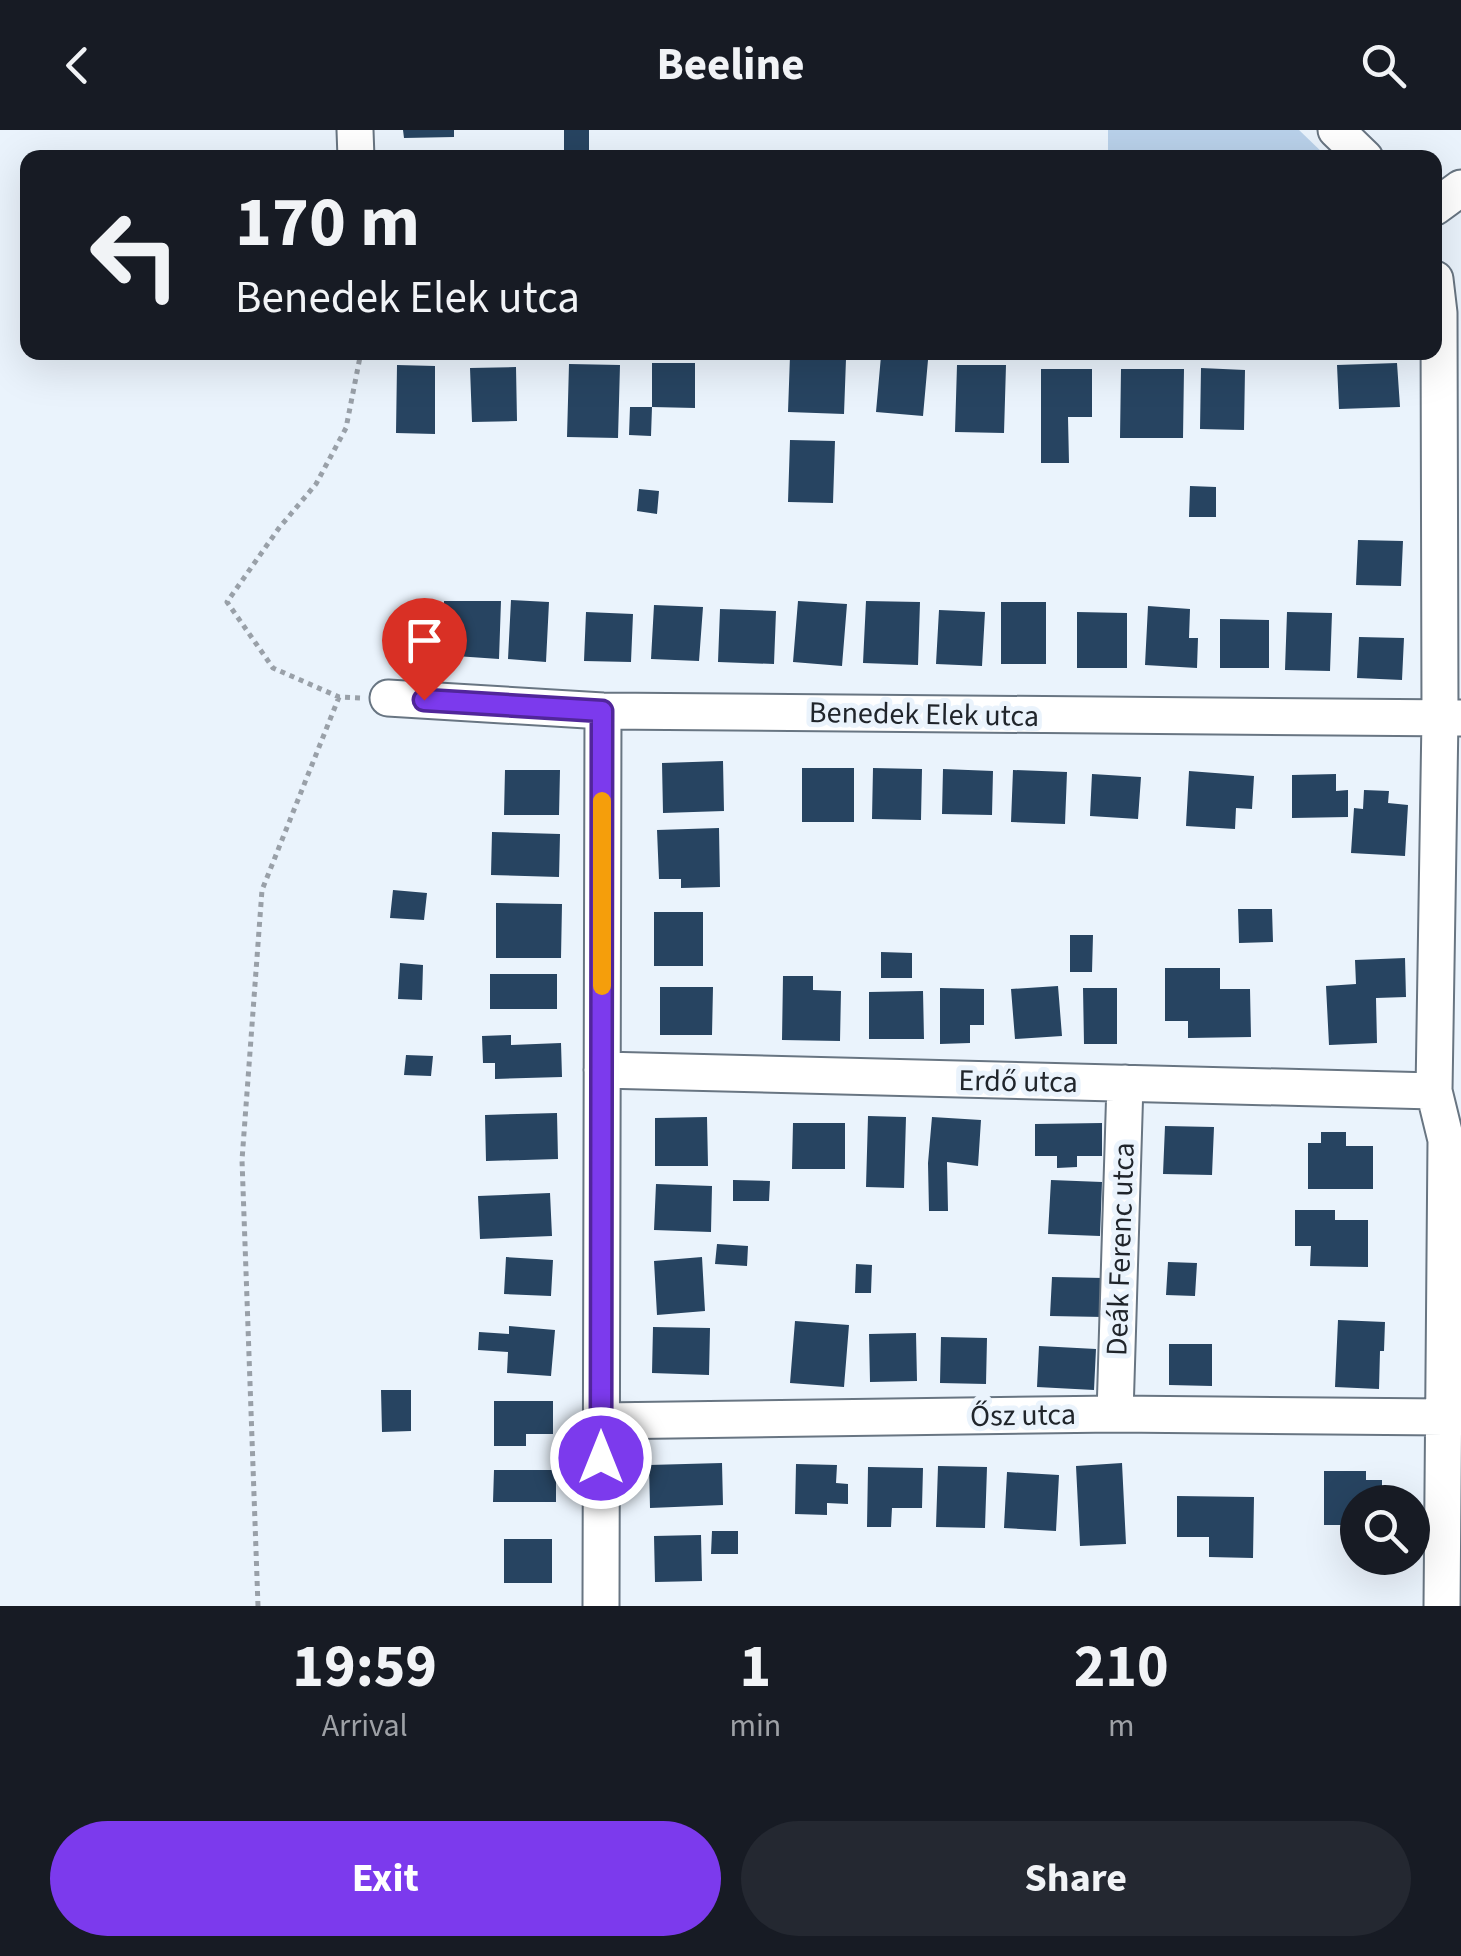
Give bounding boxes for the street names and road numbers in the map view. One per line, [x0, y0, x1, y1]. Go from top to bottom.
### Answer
street label: Benedek Elek utca [809, 691, 1039, 738]
street label: Erdő utca [958, 1059, 1078, 1104]
street label: Deák Ferenc utca [1095, 1141, 1146, 1357]
street label: Ősz utca [970, 1393, 1076, 1438]

